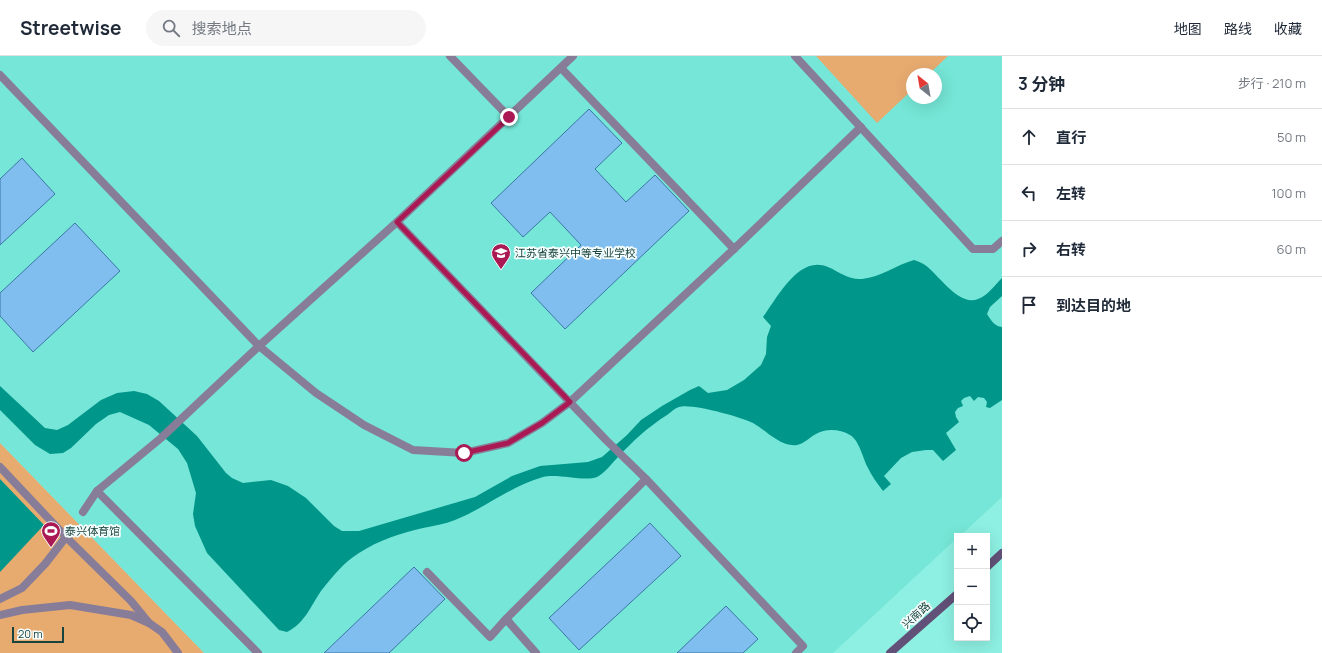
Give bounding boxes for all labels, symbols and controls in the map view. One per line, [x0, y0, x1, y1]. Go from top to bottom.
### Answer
search box [146, 10, 426, 46]
text: Streetwise [20, 15, 122, 41]
icon: search [160, 17, 182, 39]
text: 搜索地点 [192, 18, 252, 39]
text: 地图 [1174, 19, 1202, 38]
text: 路线 [1224, 19, 1252, 38]
text: 收藏 [1274, 19, 1302, 38]
north arrow [906, 68, 942, 104]
text: 3 分钟 [1018, 72, 1065, 95]
text: 步行 · 210 m [1238, 74, 1306, 92]
route end [500, 108, 518, 126]
icon: ahead [1018, 126, 1040, 148]
text: 直行 [1056, 127, 1086, 148]
text: 50 m [1277, 128, 1306, 146]
icon: left [1018, 182, 1040, 204]
text: 左转 [1056, 183, 1086, 204]
text: 100 m [1271, 184, 1306, 202]
icon: right [1018, 238, 1040, 260]
text: 右转 [1056, 239, 1086, 260]
text: 60 m [1276, 240, 1306, 258]
school or university icon: 江苏省泰兴中等专业学校 [490, 242, 512, 270]
place label: 江苏省泰兴中等专业学校 [515, 245, 636, 260]
icon: arrive [1018, 294, 1040, 316]
text: 到达目的地 [1056, 295, 1131, 316]
route start [455, 444, 473, 462]
sports icon: 泰兴体育馆 [40, 520, 62, 548]
place label: 泰兴体育馆 [65, 523, 120, 538]
map controls [954, 533, 990, 641]
button: + [954, 533, 990, 569]
button: − [954, 569, 990, 605]
street label: 兴南路 [898, 598, 933, 631]
button: locate [954, 605, 990, 641]
scale bar [12, 625, 64, 644]
text: 20 m [18, 626, 43, 641]

